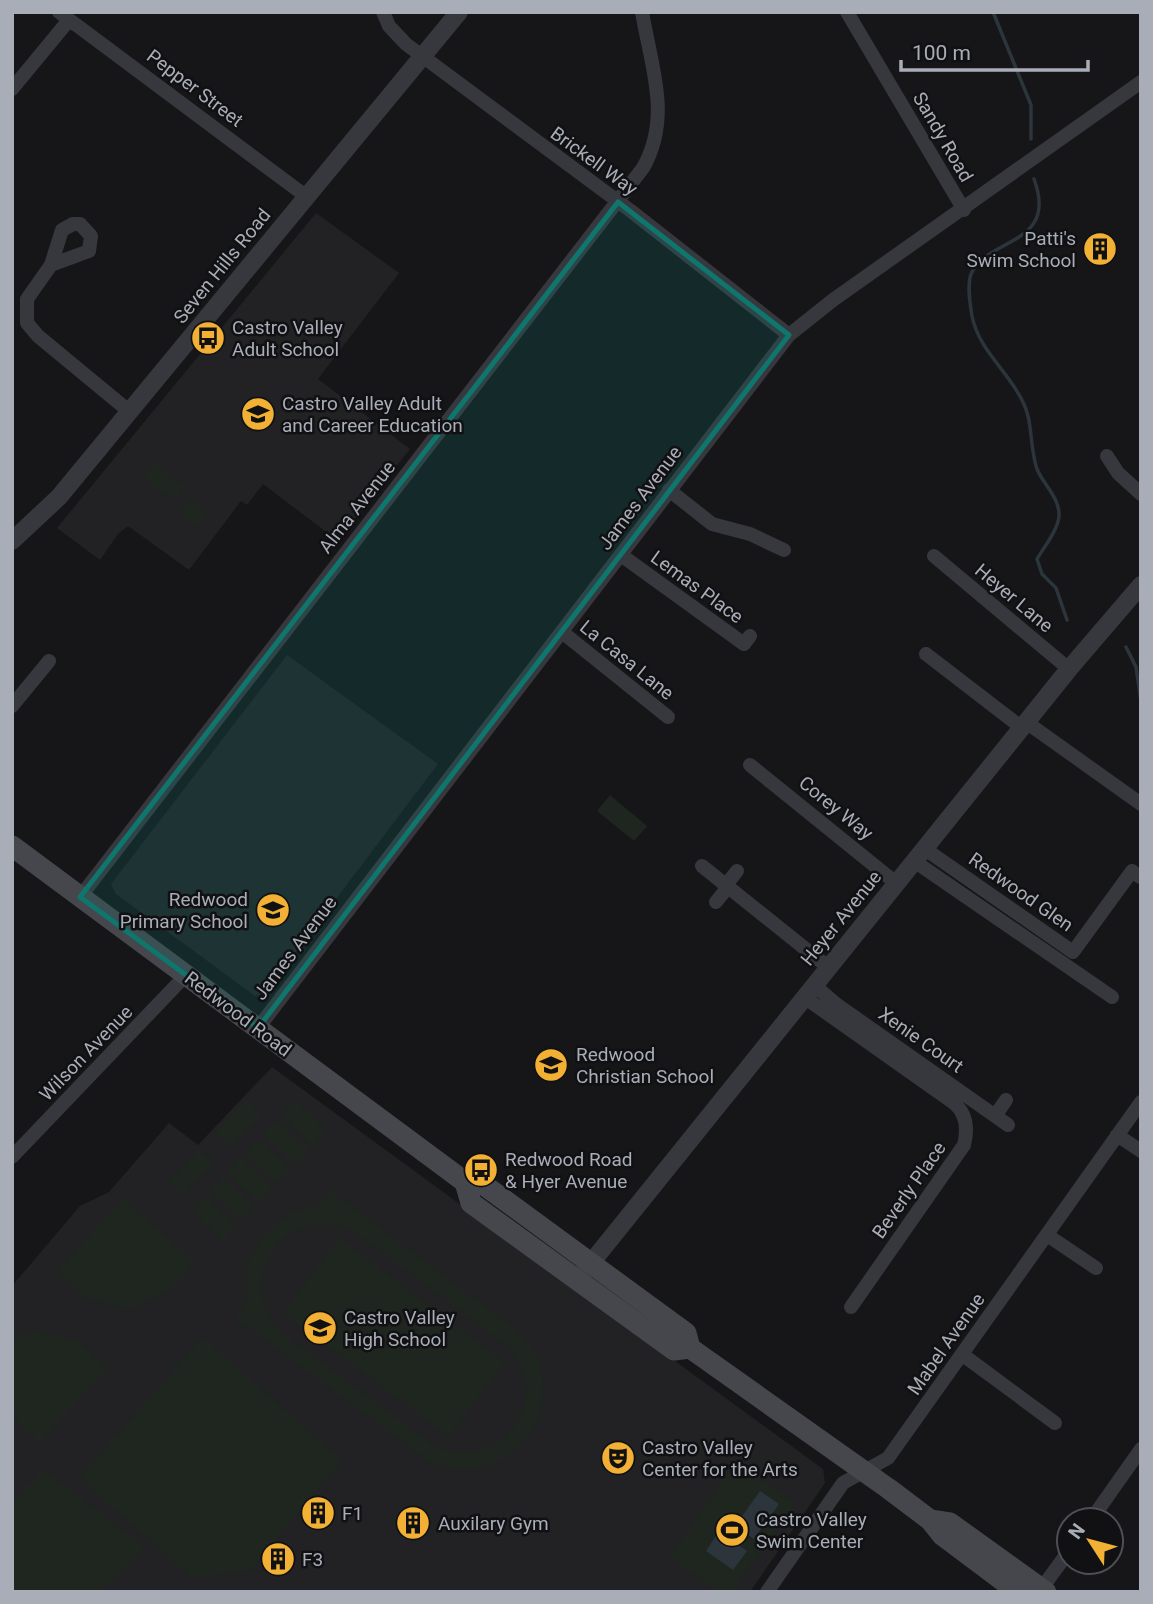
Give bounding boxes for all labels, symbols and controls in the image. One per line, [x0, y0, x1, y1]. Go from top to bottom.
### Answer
scale bar [901, 28, 1088, 72]
text: 100 m [912, 41, 971, 65]
street label: Pepper Street [142, 44, 248, 132]
street label: Sandy Road [908, 88, 978, 186]
street label: Brickell Way [546, 122, 642, 200]
street label: Seven Hills Road [169, 204, 275, 328]
place label: Patti's Swim School [966, 227, 1076, 272]
building icon: Patti's Swim School [1081, 230, 1119, 268]
place label: Castro Valley Adult School [232, 316, 343, 361]
bus stop icon: Castro Valley Adult School [189, 319, 227, 357]
place label: Castro Valley Adult and Career Education [282, 392, 463, 437]
school or university icon: Castro Valley Adult and Career Education [239, 395, 277, 433]
street label: James Avenue [593, 441, 687, 555]
street label: Alma Avenue [314, 456, 400, 558]
street label: Lemas Place [646, 546, 748, 628]
street label: Heyer Lane [970, 559, 1058, 637]
street label: La Casa Lane [575, 615, 679, 705]
street label: Corey Way [794, 771, 878, 845]
street label: Redwood Glen [964, 848, 1078, 936]
street label: Heyer Avenue [796, 866, 886, 970]
place label: Redwood Primary School [120, 888, 248, 933]
street label: James Avenue [248, 891, 342, 1005]
school or university icon: Redwood Primary School [254, 891, 292, 929]
street label: Redwood Road [180, 966, 296, 1062]
street label: Wilson Avenue [35, 1000, 137, 1106]
street label: Xenie Court [874, 1002, 968, 1078]
place label: Redwood Christian School [576, 1043, 714, 1088]
school or university icon: Redwood Christian School [532, 1046, 570, 1084]
street label: Beverly Place [867, 1137, 951, 1243]
place label: Redwood Road & Hyer Avenue [505, 1148, 632, 1193]
bus stop icon: Redwood Road & Hyer Avenue [462, 1151, 500, 1189]
street label: Mabel Avenue [902, 1289, 990, 1399]
place label: Castro Valley High School [344, 1306, 455, 1351]
school or university icon: Castro Valley High School [301, 1309, 339, 1347]
place label: Castro Valley Center for the Arts [642, 1436, 798, 1481]
theatre icon: Castro Valley Center for the Arts [599, 1439, 637, 1477]
building icon: F1 [299, 1494, 337, 1532]
place label: F1 [342, 1502, 363, 1525]
building icon: Auxilary Gym [394, 1504, 432, 1542]
north arrow [1055, 1506, 1125, 1576]
place label: Castro Valley Swim Center [756, 1508, 867, 1553]
sports icon: Castro Valley Swim Center [713, 1511, 751, 1549]
place label: Auxilary Gym [438, 1512, 549, 1535]
text: N [1063, 1519, 1090, 1543]
building icon: F3 [259, 1540, 297, 1578]
place label: F3 [302, 1548, 323, 1571]

